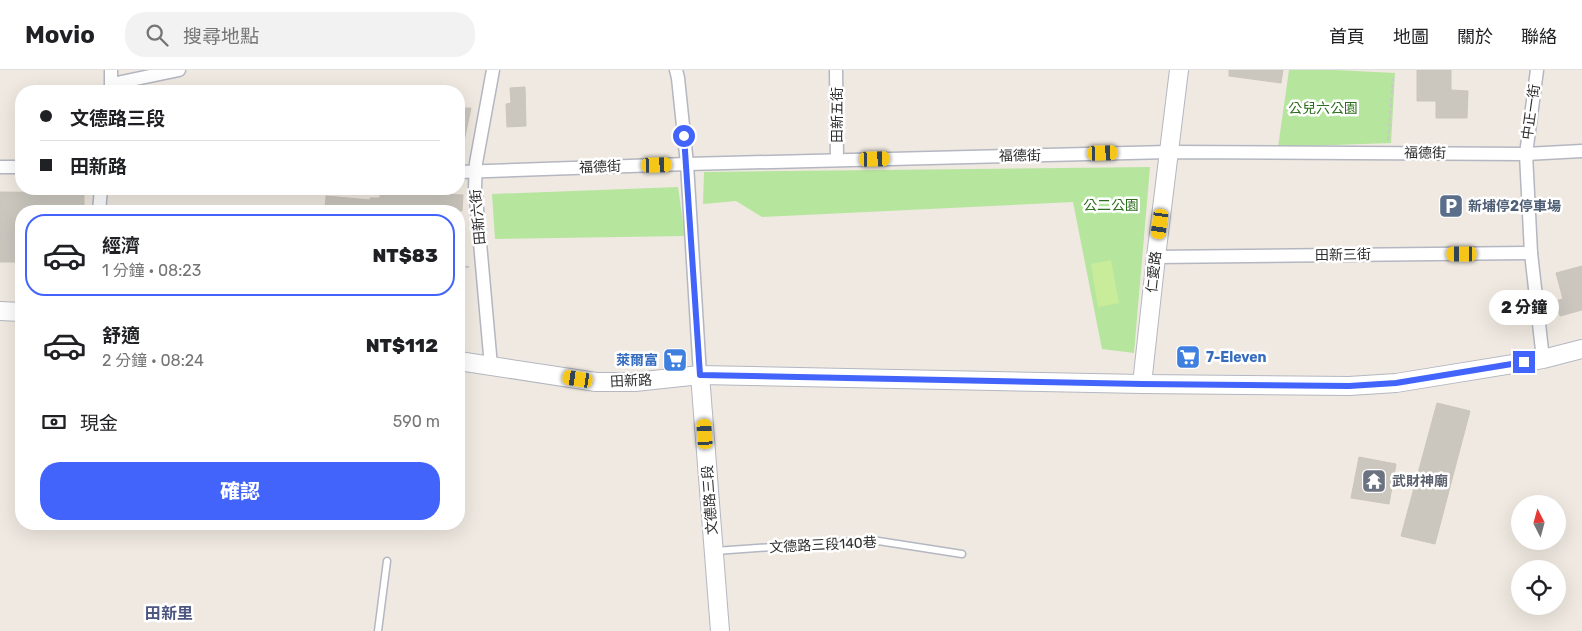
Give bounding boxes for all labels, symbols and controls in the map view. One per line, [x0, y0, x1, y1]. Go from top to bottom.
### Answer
search box [125, 12, 475, 57]
text: Movio [25, 21, 95, 49]
icon: search [143, 21, 171, 49]
text: 搜尋地點 [183, 25, 259, 48]
text: 首頁 [1329, 26, 1365, 48]
text: 地圖 [1393, 26, 1429, 48]
text: 關於 [1457, 26, 1493, 48]
text: 聯絡 [1521, 26, 1557, 48]
street label: 中正一街 [1519, 83, 1543, 141]
street label: 田新五街 [829, 87, 846, 143]
park label: 公兒六公園 [1288, 100, 1358, 117]
text: 文德路三段 [70, 107, 165, 130]
route start [673, 125, 695, 147]
street label: 福德街 [1404, 144, 1446, 162]
car [1087, 145, 1118, 161]
street label: 福德街 [999, 147, 1041, 165]
car [859, 151, 890, 167]
text: 田新路 [70, 155, 127, 178]
car [641, 157, 672, 173]
street label: 福德街 [579, 158, 621, 176]
street label: 田新六街 [467, 188, 489, 246]
parking icon: 新埔停2停車場 [1438, 193, 1464, 219]
park label: 公二公園 [1083, 197, 1139, 214]
place label: 新埔停2停車場 [1468, 198, 1561, 215]
car [1150, 208, 1169, 240]
icon: car [42, 233, 87, 278]
text: 經濟 [102, 234, 140, 257]
text: NT$83 [372, 244, 438, 267]
street label: 田新三街 [1315, 246, 1371, 264]
car [1447, 247, 1477, 262]
street label: 仁愛路 [1143, 250, 1165, 294]
text: 1 分鐘 · 08:23 [102, 261, 201, 280]
callout: 2 分鐘 [1489, 290, 1559, 324]
text: 2 分鐘 [1501, 298, 1547, 317]
icon: car [42, 323, 87, 368]
text: 舒適 [102, 324, 140, 347]
text: NT$112 [366, 334, 438, 357]
supermarket icon: 7-Eleven [1175, 344, 1201, 370]
supermarket icon: 萊爾富 [662, 347, 688, 373]
place label: 7-Eleven [1206, 349, 1267, 366]
text: 2 分鐘 · 08:24 [102, 351, 204, 370]
route end [1513, 351, 1535, 373]
place label: 萊爾富 [616, 352, 658, 369]
car [562, 369, 593, 389]
street label: 田新路 [610, 371, 652, 391]
icon: cash [40, 408, 68, 436]
text: 現金 [80, 412, 118, 435]
text: 590 m [393, 412, 440, 431]
car [696, 419, 713, 449]
button: 確認 [40, 462, 440, 520]
street label: 文德路三段 [699, 464, 721, 536]
temple icon: 武財神廟 [1361, 468, 1387, 494]
place label: 武財神廟 [1392, 473, 1448, 490]
north arrow [1511, 495, 1566, 550]
map controls [1511, 495, 1566, 615]
street label: 文德路三段140巷 [769, 534, 877, 556]
button: locate [1511, 560, 1566, 615]
district label: 田新里 [145, 604, 193, 623]

